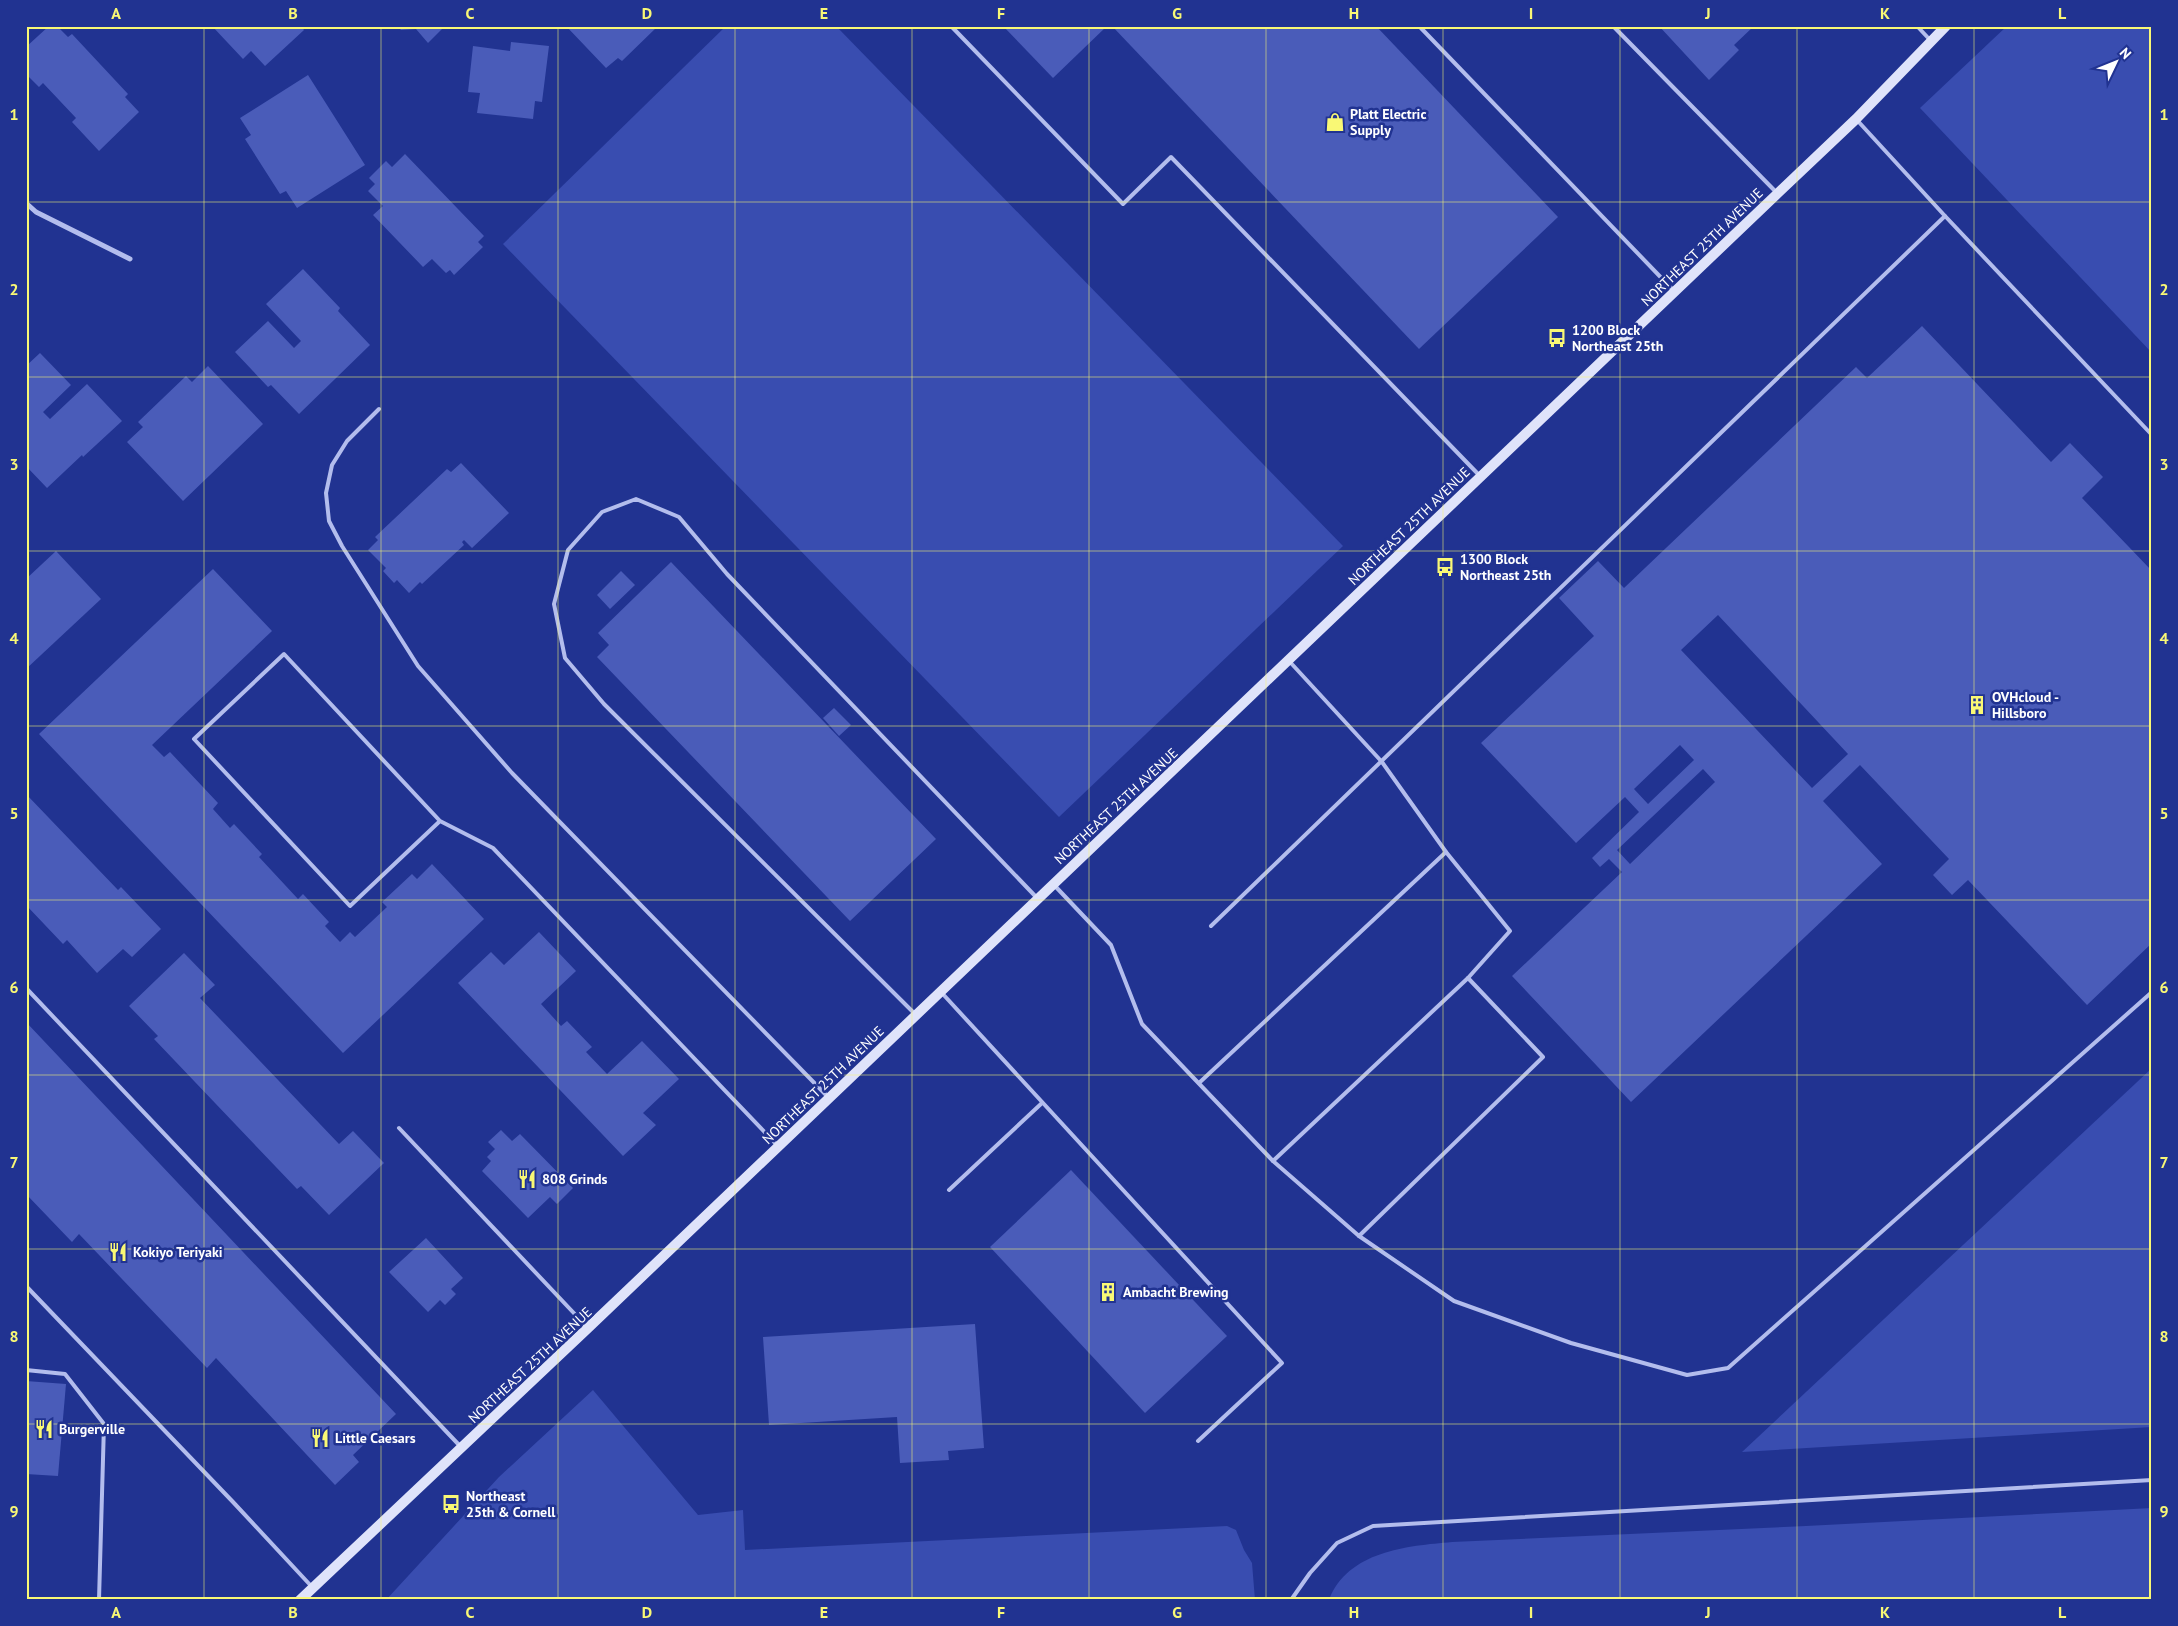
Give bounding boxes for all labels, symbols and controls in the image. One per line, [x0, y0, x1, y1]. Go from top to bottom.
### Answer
text: A [111, 3, 121, 23]
text: B [288, 3, 298, 23]
text: C [466, 3, 475, 23]
text: D [642, 3, 652, 23]
text: E [820, 3, 828, 23]
text: F [997, 3, 1005, 23]
text: G [1172, 3, 1182, 23]
text: H [1349, 3, 1359, 23]
text: I [1529, 3, 1533, 23]
text: J [1704, 3, 1711, 23]
text: K [1880, 3, 1890, 23]
text: L [2058, 3, 2067, 23]
north arrow [2090, 38, 2140, 88]
text: N [2116, 44, 2135, 63]
text: 1 [9, 104, 19, 124]
text: 1 [2159, 104, 2169, 124]
place label: Platt Electric Supply [1350, 105, 1426, 139]
shop icon: Platt Electric Supply [1324, 111, 1346, 133]
street label: NORTHEAST 25TH AVENUE [1637, 184, 1767, 310]
text: 2 [9, 279, 19, 299]
text: 2 [2159, 279, 2169, 299]
place label: 1200 Block Northeast 25th [1572, 321, 1663, 355]
bus stop icon: 1200 Block Northeast 25th [1546, 327, 1568, 349]
text: 3 [9, 454, 19, 474]
text: 3 [2159, 454, 2169, 474]
street label: NORTHEAST 25TH AVENUE [1344, 463, 1474, 589]
place label: 1300 Block Northeast 25th [1460, 550, 1551, 584]
bus stop icon: 1300 Block Northeast 25th [1434, 556, 1456, 578]
text: 4 [9, 628, 19, 648]
text: 4 [2159, 628, 2169, 648]
place label: OVHcloud - Hillsboro [1992, 688, 2059, 722]
building icon: OVHcloud - Hillsboro [1966, 694, 1988, 716]
street label: NORTHEAST 25TH AVENUE [1050, 744, 1182, 868]
text: 5 [9, 803, 19, 823]
text: 5 [2159, 803, 2169, 823]
text: 6 [9, 977, 19, 997]
text: 6 [2159, 977, 2169, 997]
street label: NORTHEAST 25TH AVENUE [758, 1022, 888, 1148]
text: 7 [9, 1152, 19, 1172]
text: 7 [2159, 1152, 2169, 1172]
restaurant icon: 808 Grinds [516, 1168, 538, 1190]
place label: 808 Grinds [542, 1170, 608, 1188]
restaurant icon: Kokiyo Teriyaki [107, 1241, 129, 1263]
place label: Kokiyo Teriyaki [133, 1243, 223, 1261]
building icon: Ambacht Brewing [1097, 1281, 1119, 1303]
place label: Ambacht Brewing [1123, 1283, 1229, 1301]
street label: NORTHEAST 25TH AVENUE [464, 1303, 596, 1427]
text: 8 [9, 1326, 19, 1346]
text: 8 [2159, 1326, 2169, 1346]
restaurant icon: Burgerville [33, 1418, 55, 1440]
place label: Burgerville [59, 1420, 125, 1438]
restaurant icon: Little Caesars [309, 1427, 331, 1449]
place label: Little Caesars [335, 1429, 416, 1447]
place label: Northeast 25th & Cornell [466, 1487, 556, 1521]
bus stop icon: Northeast 25th & Cornell [440, 1493, 462, 1515]
text: 9 [9, 1501, 19, 1521]
text: 9 [2159, 1501, 2169, 1521]
text: A [111, 1602, 121, 1622]
text: B [288, 1602, 298, 1622]
text: C [466, 1602, 475, 1622]
text: D [642, 1602, 652, 1622]
text: E [820, 1602, 828, 1622]
text: F [997, 1602, 1005, 1622]
text: G [1172, 1602, 1182, 1622]
text: H [1349, 1602, 1359, 1622]
text: I [1529, 1602, 1533, 1622]
text: J [1704, 1602, 1711, 1622]
text: K [1880, 1602, 1890, 1622]
text: L [2058, 1602, 2067, 1622]

